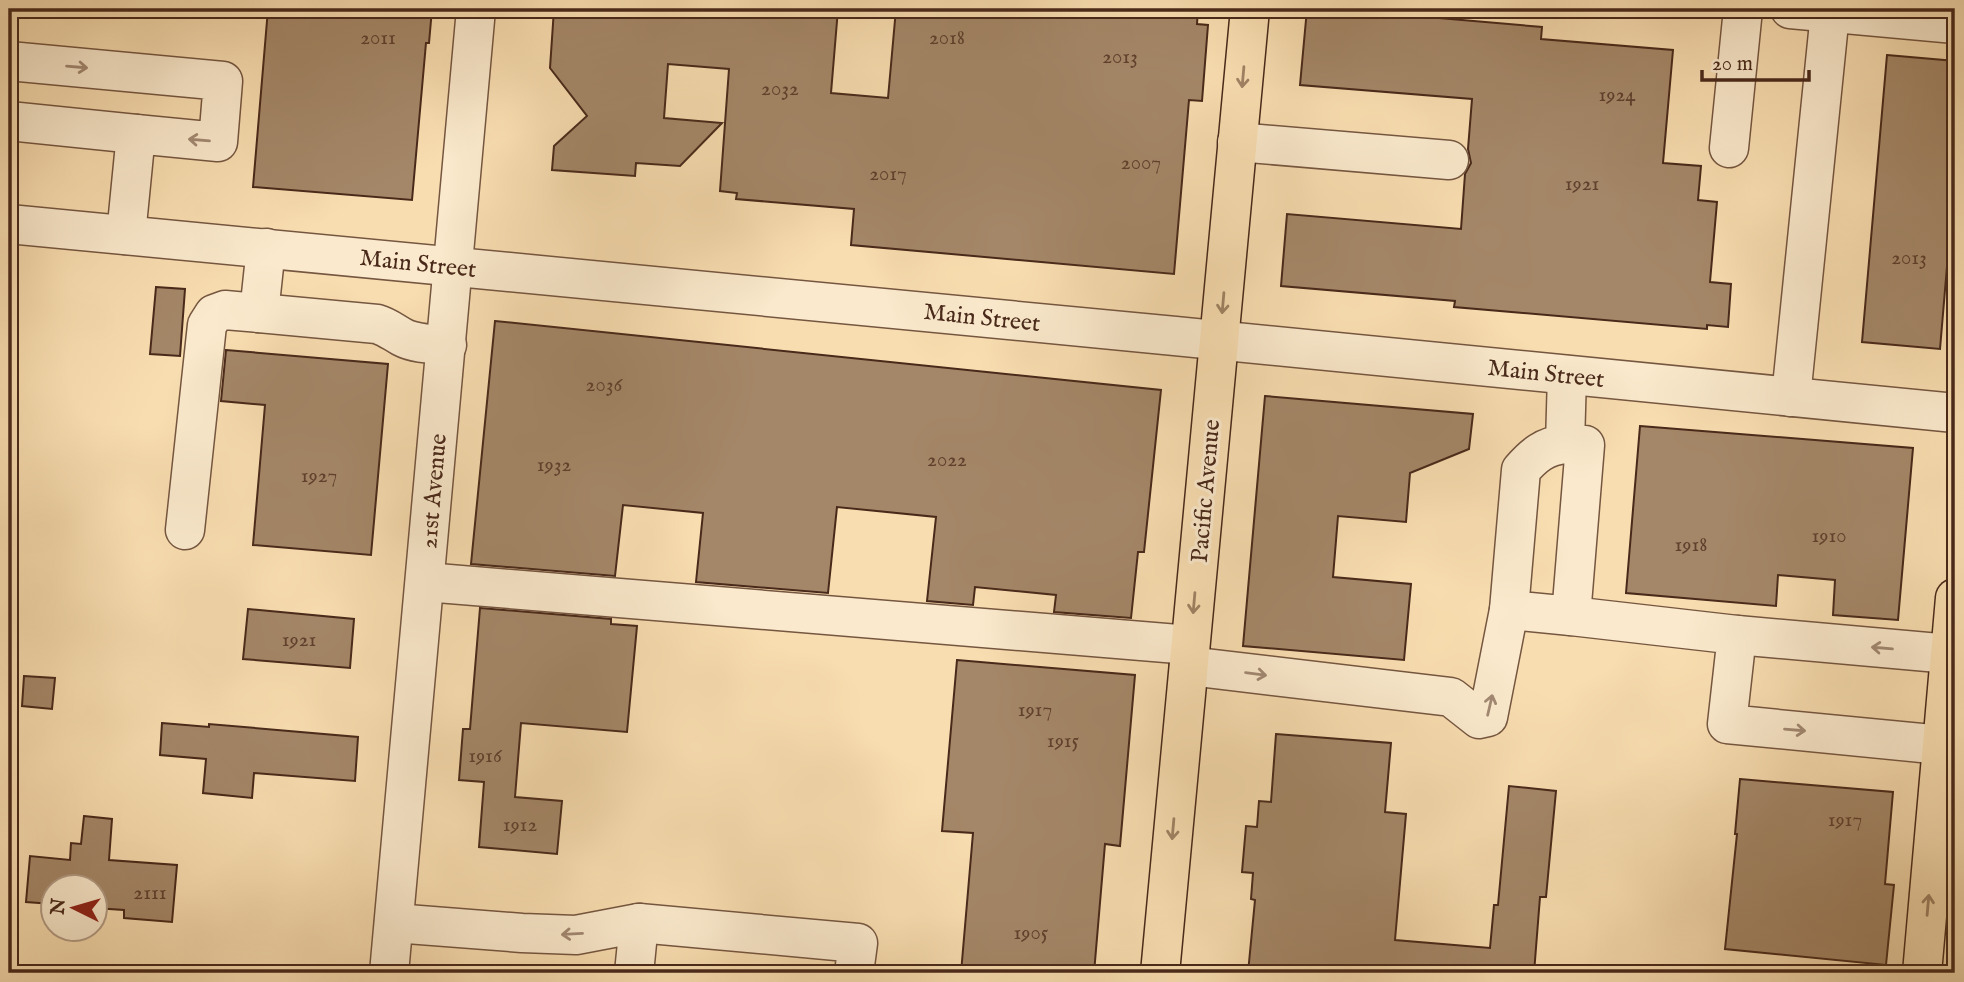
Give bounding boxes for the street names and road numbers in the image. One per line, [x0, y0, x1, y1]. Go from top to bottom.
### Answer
street label: Main Street [358, 243, 478, 286]
street label: Main Street [922, 297, 1042, 340]
street label: Main Street [1486, 353, 1606, 396]
street label: Pacific Avenue [1185, 418, 1228, 564]
street label: 21st Avenue [414, 432, 455, 550]

